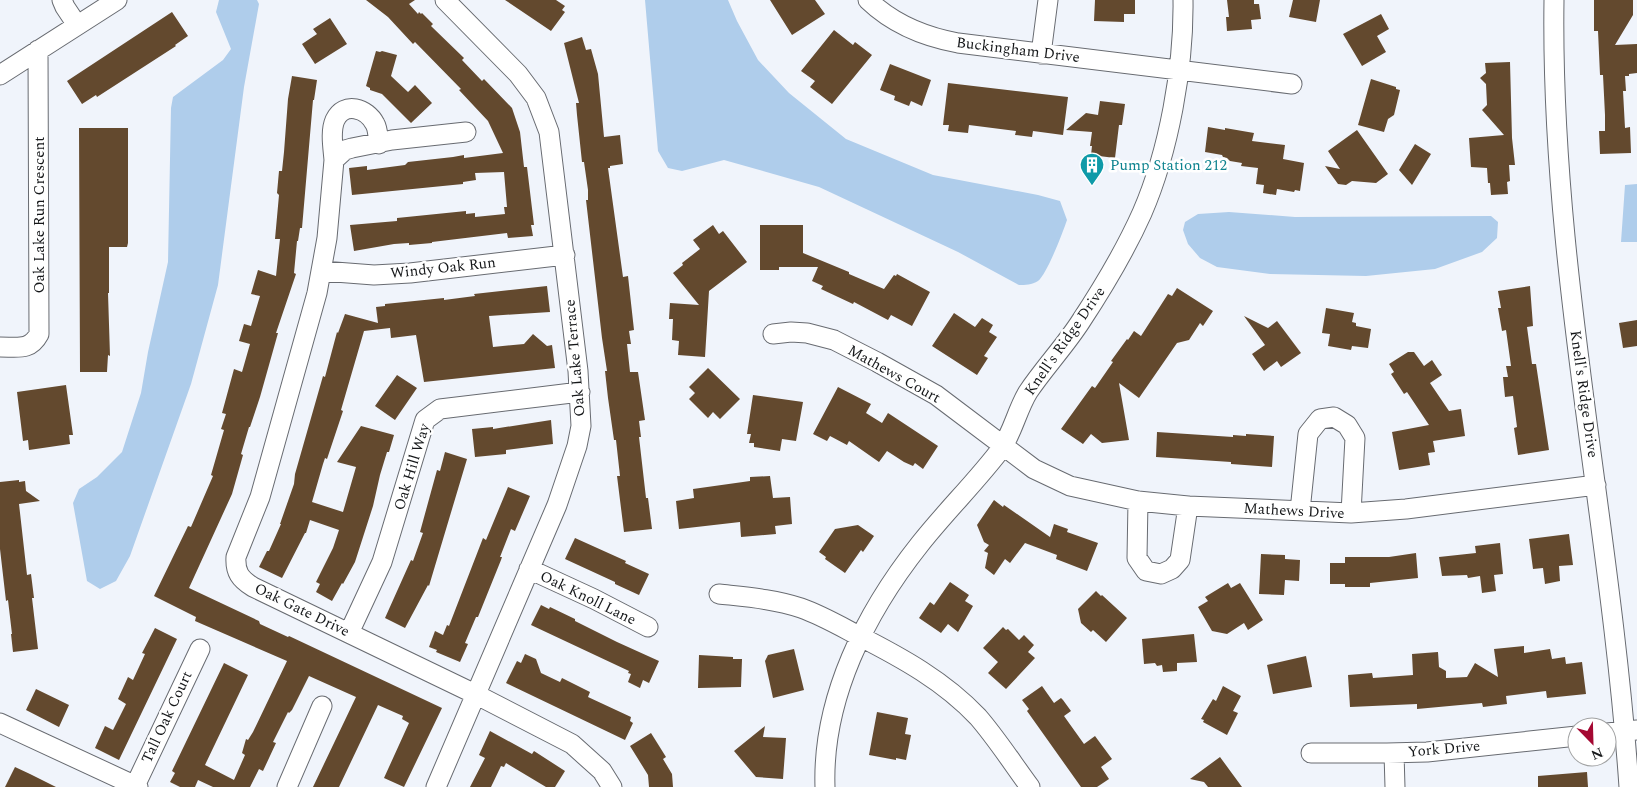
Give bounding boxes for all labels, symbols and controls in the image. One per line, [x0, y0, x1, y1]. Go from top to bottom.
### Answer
street label: Buckingham Drive [955, 31, 1081, 69]
street label: Oak Lake Run Crescent [28, 136, 51, 294]
building icon: Pump Station 212 [1079, 152, 1105, 186]
place label: Pump Station 212 [1110, 154, 1227, 177]
street label: Windy Oak Run [389, 251, 497, 285]
street label: Knell's Ridge Drive [1019, 282, 1111, 400]
street label: Oak Lake Terrace [558, 298, 592, 418]
street label: Knell's Ridge Drive [1564, 329, 1604, 459]
street label: Mathews Court [843, 339, 945, 409]
street label: Oak Hill Way [388, 420, 436, 513]
street label: Mathews Drive [1243, 497, 1345, 525]
street label: Oak Knoll Lane [536, 565, 640, 631]
street label: Oak Gate Drive [250, 577, 354, 643]
street label: Tall Oak Court [136, 667, 198, 767]
north arrow [1567, 717, 1617, 767]
street label: York Drive [1407, 734, 1481, 764]
text: N [1588, 742, 1606, 765]

